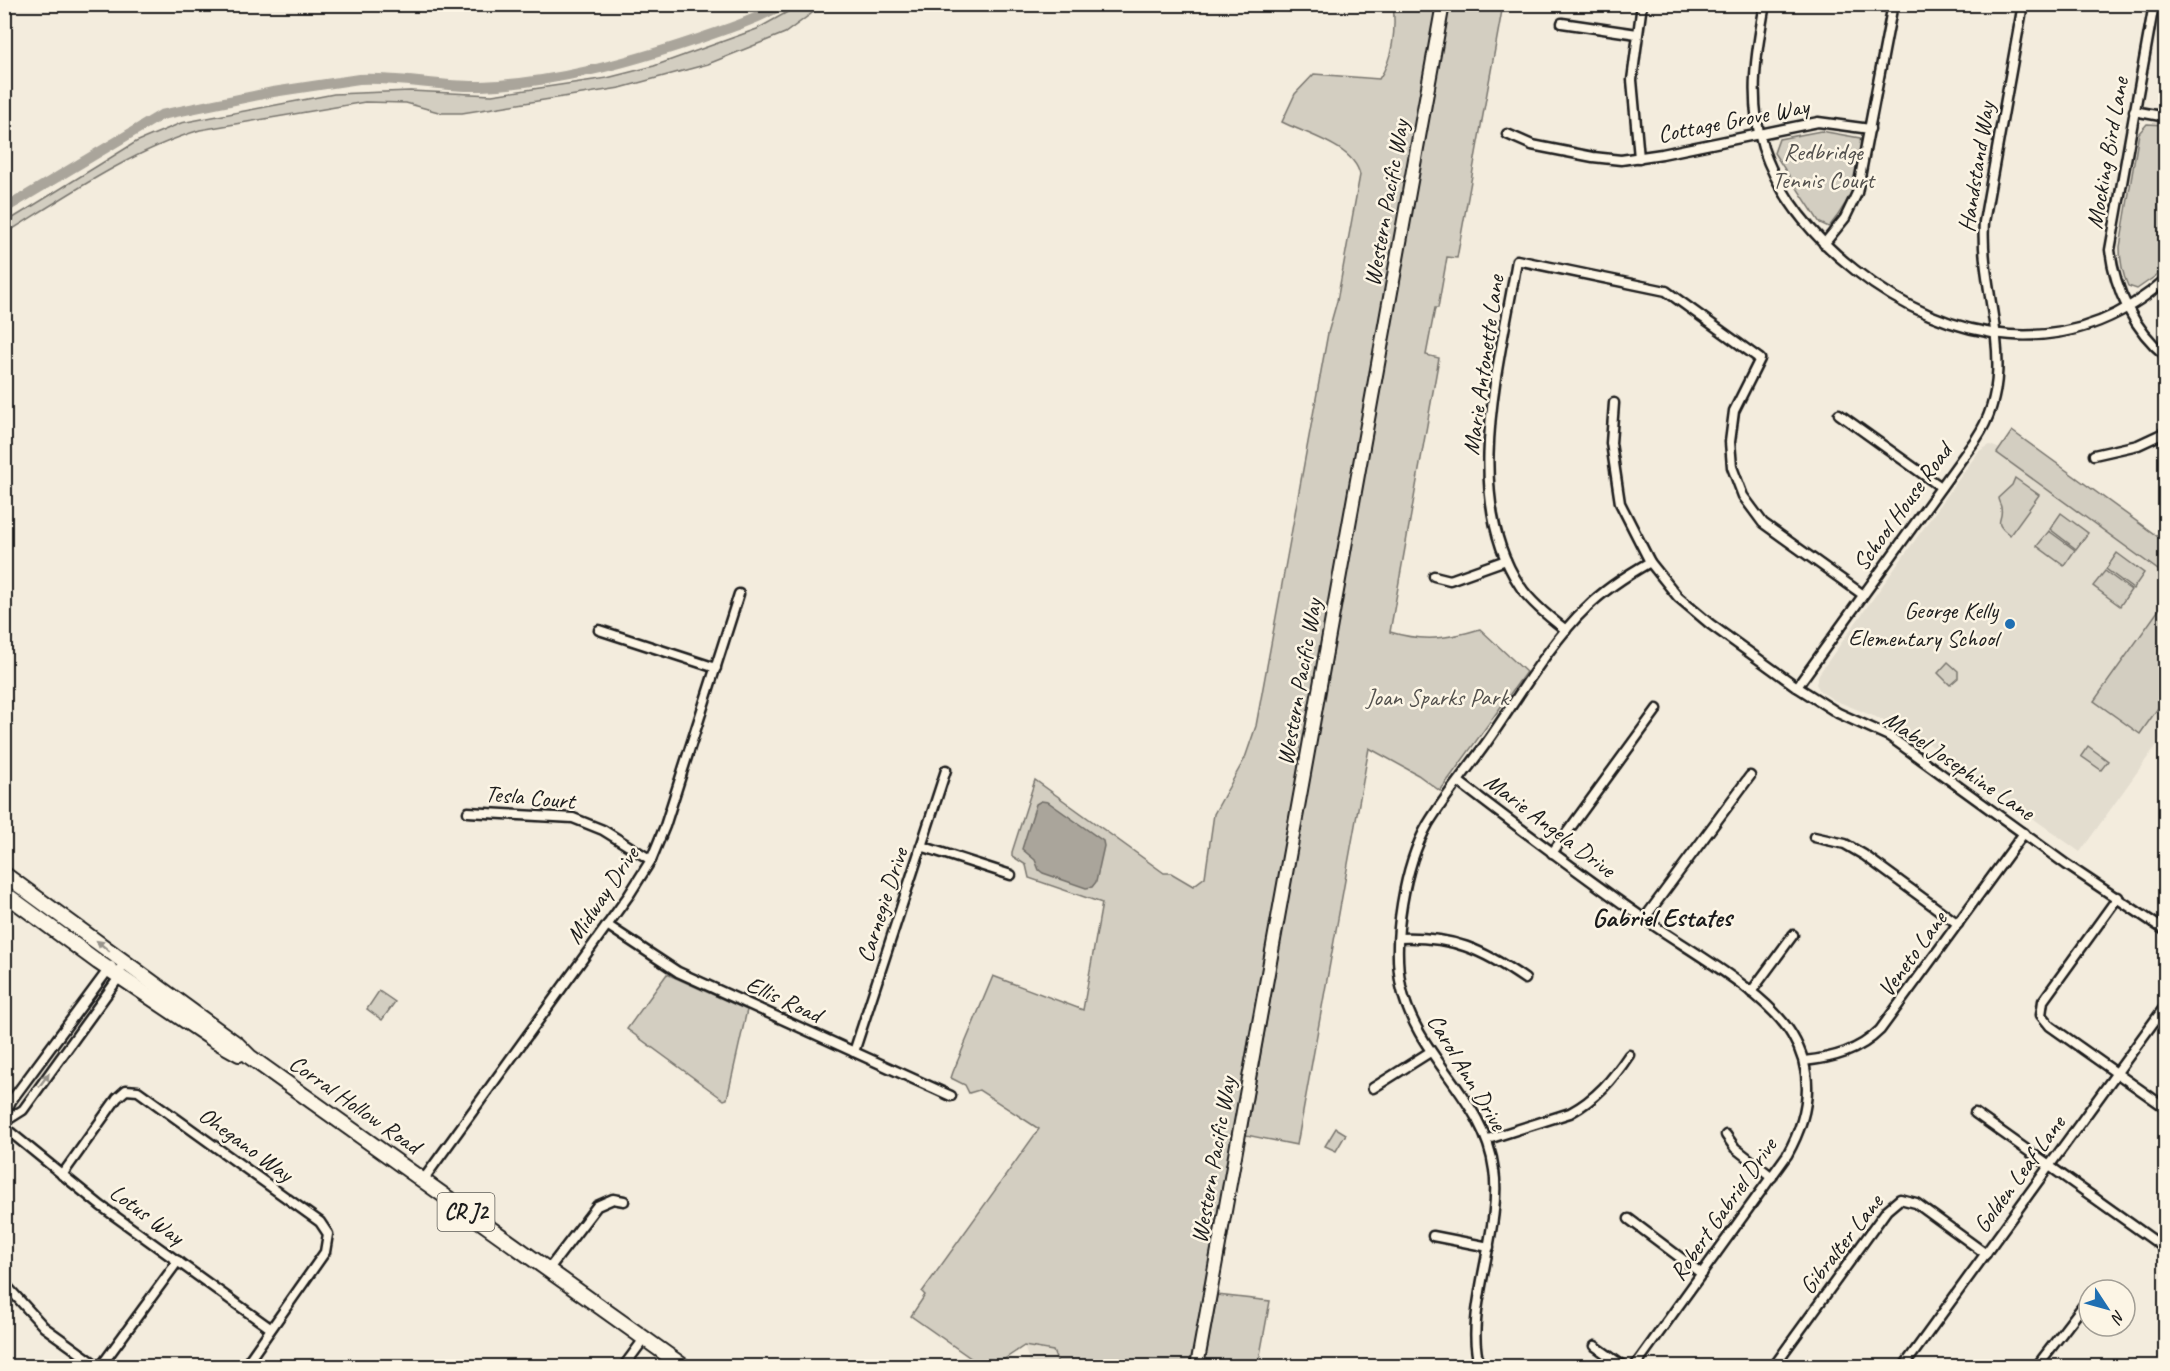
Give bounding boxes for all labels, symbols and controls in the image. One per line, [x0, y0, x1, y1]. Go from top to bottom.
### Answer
street label: Mocking Bird Lane [2079, 73, 2135, 231]
street label: Cottage Grove Way [1655, 90, 1813, 149]
street label: Handstand Way [1951, 98, 2001, 234]
street label: Western Pacific Way [1357, 116, 1416, 288]
park label: Redbridge Tennis Court [1772, 137, 1876, 195]
street label: Marie Antonette Lane [1456, 271, 1511, 457]
street label: School House Road [1846, 434, 1960, 577]
street label: Western Pacific Way [1270, 595, 1329, 767]
place label: George Kelly Elementary School [1848, 595, 2002, 653]
marker: George Kelly Elementary School [2003, 617, 2017, 631]
park label: Joan Sparks Park [1365, 682, 1510, 712]
street label: Mabel Josephine Lane [1878, 703, 2042, 828]
street label: Marie Angela Drive [1479, 766, 1623, 885]
street label: Tesla Court [484, 778, 578, 816]
street label: Midway Drive [559, 839, 647, 949]
street label: Carnegie Drive [849, 842, 915, 966]
district label: Gabriel Estates [1592, 901, 1735, 934]
street label: Veneto Lane [1871, 903, 1955, 1003]
one-way arrow [95, 941, 110, 953]
street label: Ellis Road [742, 969, 830, 1031]
street label: Carol Ann Drive [1420, 1008, 1515, 1138]
street label: Corral Hollow Road [283, 1048, 429, 1162]
one-way arrow [38, 1073, 50, 1088]
street label: Western Pacific Way [1184, 1073, 1243, 1245]
street label: Ohegano Way [193, 1100, 301, 1189]
street label: Golden Leaf Lane [1966, 1108, 2073, 1239]
street label: Robert Gabriel Drive [1663, 1130, 1785, 1286]
street label: Lotus Way [104, 1177, 192, 1252]
street label: Gibralter Lane [1793, 1186, 1891, 1300]
road number: CR J2 [438, 1193, 494, 1231]
north arrow [2077, 1278, 2137, 1338]
text: N [2106, 1306, 2129, 1329]

